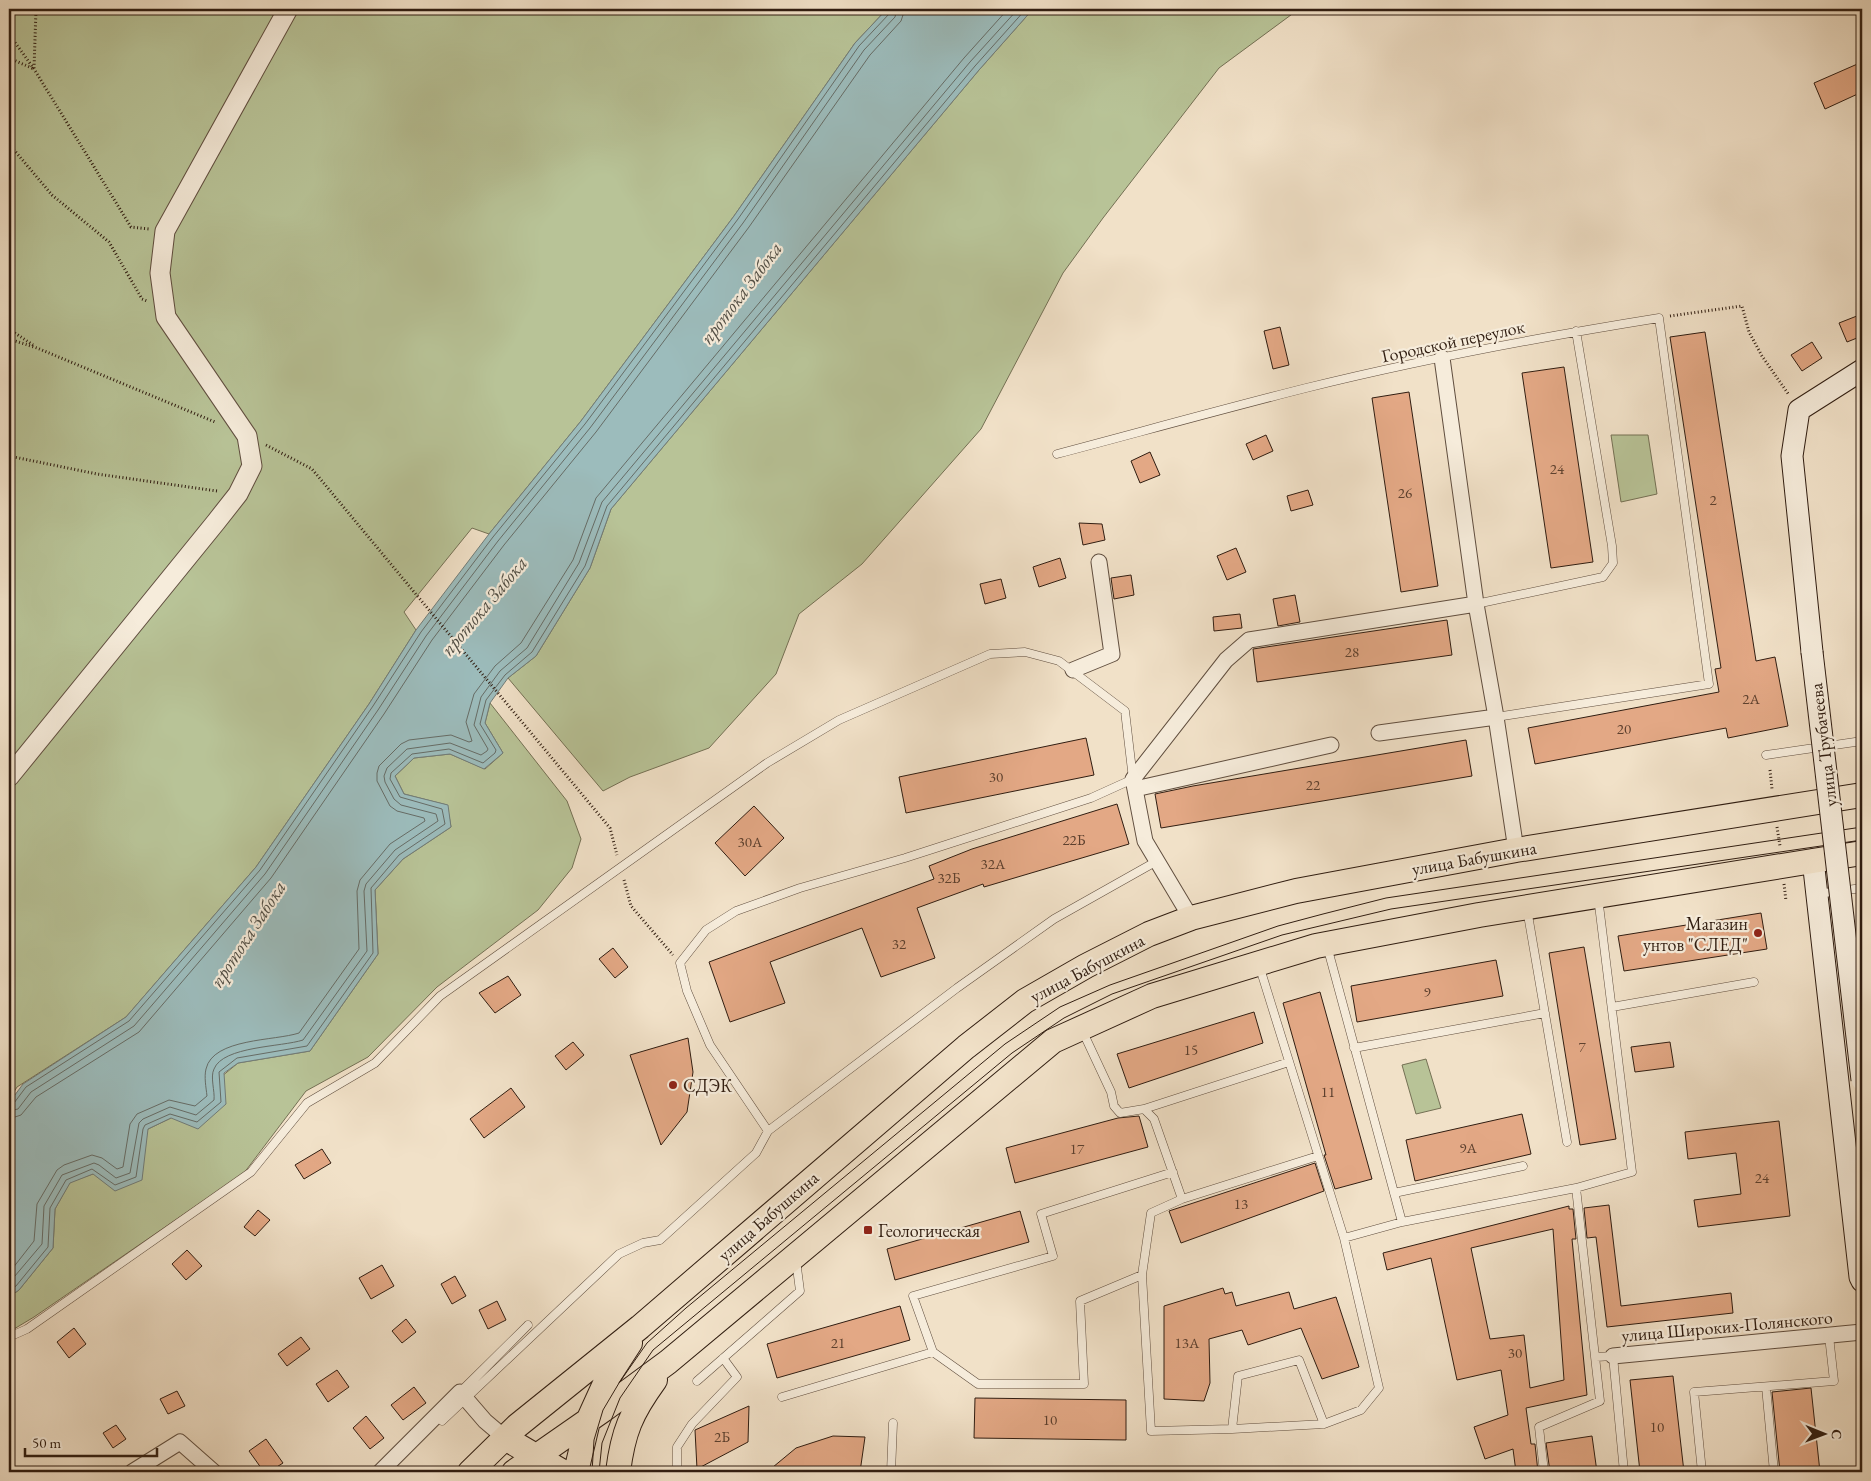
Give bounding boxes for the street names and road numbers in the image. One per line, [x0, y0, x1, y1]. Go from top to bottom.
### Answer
street label: Городской переулок [1379, 314, 1527, 367]
street label: улица Трубачеева [1804, 681, 1842, 808]
street label: улица Бабушкина [1410, 836, 1539, 880]
street label: улица Бабушкина [1026, 928, 1149, 1008]
street label: улица Бабушкина [713, 1165, 824, 1266]
street label: улица Широких-Полянского [1621, 1305, 1834, 1347]

